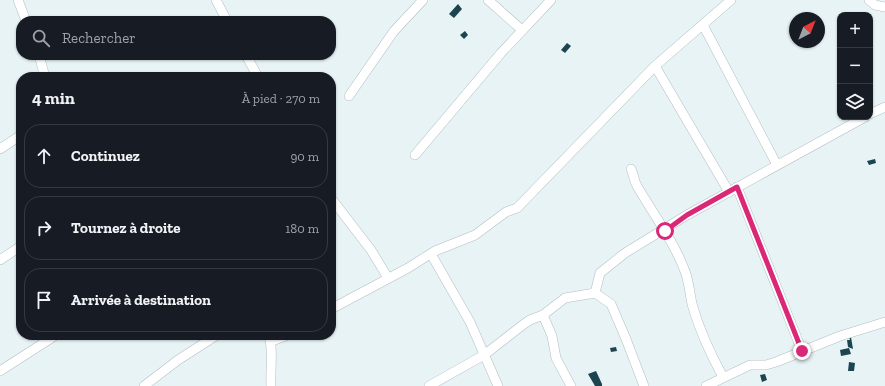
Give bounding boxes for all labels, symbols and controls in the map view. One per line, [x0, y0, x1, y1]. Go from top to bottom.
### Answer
north arrow [789, 12, 825, 48]
map controls [837, 12, 873, 120]
button: + [837, 12, 873, 48]
search box [16, 16, 336, 60]
icon: search [30, 27, 52, 49]
text: Rechercher [62, 29, 136, 47]
button: − [837, 48, 873, 84]
button: layers [837, 84, 873, 120]
text: 4 min [32, 88, 75, 108]
text: À pied · 270 m [242, 91, 320, 106]
icon: ahead [33, 145, 55, 167]
text: Continuez [71, 147, 140, 165]
text: 90 m [290, 149, 319, 164]
icon: right [33, 217, 55, 239]
text: Tournez à droite [71, 219, 181, 237]
text: 180 m [285, 221, 319, 236]
route start [656, 222, 674, 240]
icon: arrive [33, 289, 55, 311]
text: Arrivée à destination [71, 291, 211, 309]
route end [793, 342, 811, 360]

